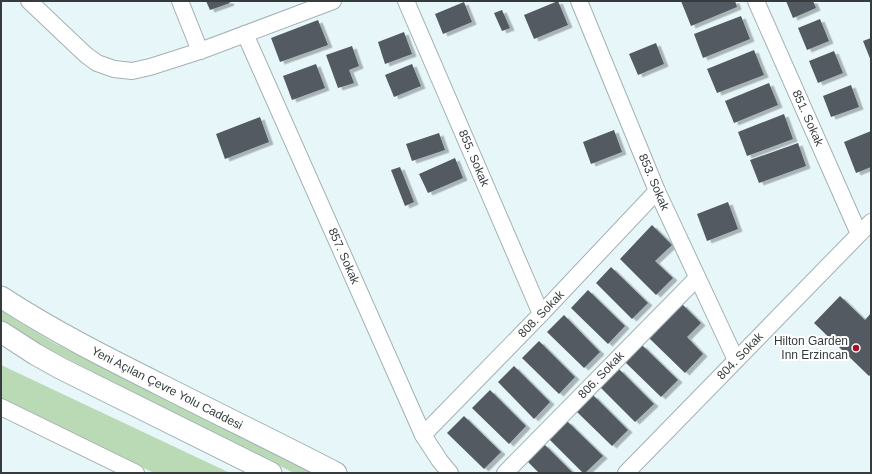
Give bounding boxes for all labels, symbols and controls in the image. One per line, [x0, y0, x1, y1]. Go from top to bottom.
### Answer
street label: 851. Sokak [789, 88, 827, 149]
street label: 855. Sokak [456, 128, 493, 189]
street label: 853. Sokak [636, 152, 673, 213]
street label: 857. Sokak [325, 226, 363, 287]
street label: 808. Sokak [515, 287, 568, 340]
street label: 804. Sokak [714, 329, 767, 382]
place label: Hilton Garden Inn Erzincan [774, 334, 848, 362]
marker: Hilton Garden Inn Erzincan [851, 343, 861, 353]
street label: Yeni Açılan Çevre Yolu Caddesi [89, 344, 245, 432]
street label: 806. Sokak [575, 348, 628, 401]

